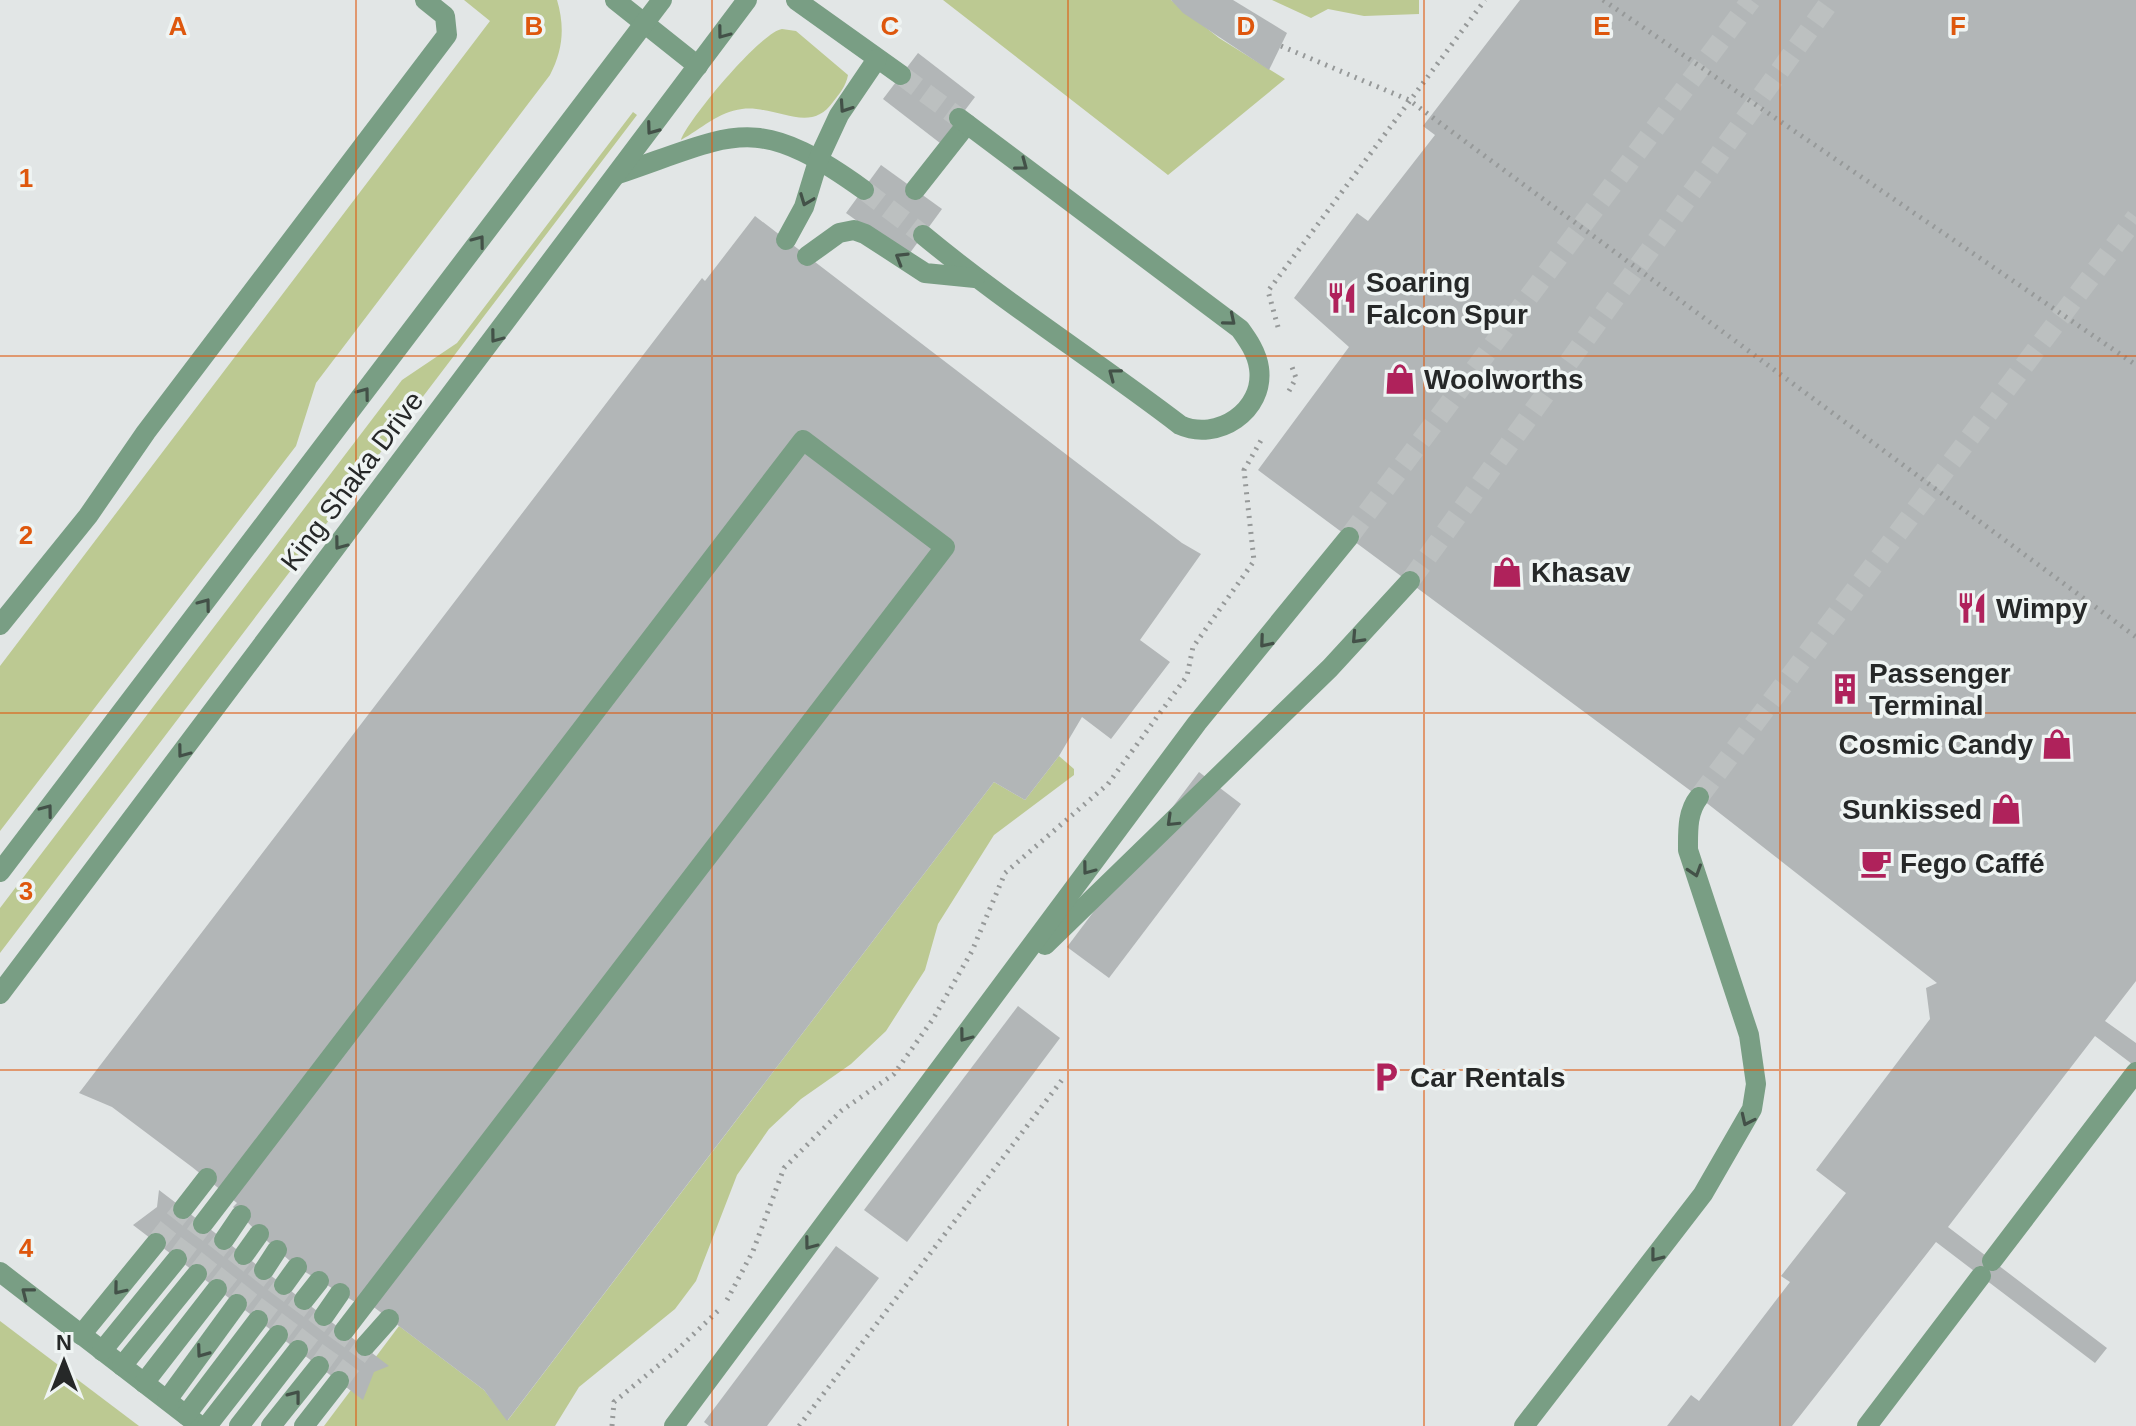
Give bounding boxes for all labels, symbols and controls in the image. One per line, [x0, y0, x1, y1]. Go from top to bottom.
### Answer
text: A [169, 11, 188, 41]
text: B [525, 11, 543, 41]
text: C [881, 11, 900, 41]
text: D [1237, 11, 1255, 41]
text: E [1593, 11, 1611, 41]
text: F [1950, 11, 1966, 41]
one-way arrow [718, 24, 733, 39]
one-way arrow [840, 98, 855, 112]
one-way arrow [647, 120, 662, 134]
one-way arrow [1013, 155, 1027, 169]
text: 1 [19, 163, 33, 193]
one-way arrow [799, 192, 816, 206]
one-way arrow [469, 235, 483, 250]
one-way arrow [895, 253, 910, 268]
place label: Soaring Falcon Spur [1366, 267, 1528, 330]
restaurant icon: Soaring Falcon Spur [1325, 281, 1359, 315]
one-way arrow [1220, 310, 1235, 325]
one-way arrow [492, 328, 506, 342]
shop icon: Woolworths [1383, 362, 1417, 396]
place label: Woolworths [1424, 364, 1584, 395]
one-way arrow [1108, 370, 1122, 384]
street label: King Shaka Drive [275, 385, 429, 577]
one-way arrow [355, 387, 369, 402]
text: 2 [19, 520, 33, 550]
one-way arrow [335, 535, 349, 550]
shop icon: Khasav [1490, 555, 1524, 589]
place label: Khasav [1531, 557, 1631, 588]
restaurant icon: Wimpy [1955, 591, 1989, 625]
place label: Wimpy [1996, 593, 2088, 624]
one-way arrow [195, 598, 209, 613]
one-way arrow [1353, 629, 1367, 644]
one-way arrow [1260, 633, 1275, 647]
place label: Passenger Terminal [1869, 658, 2011, 721]
building icon: Passenger Terminal [1828, 672, 1862, 706]
shop icon: Cosmic Candy [2040, 727, 2074, 761]
place label: Cosmic Candy [1839, 729, 2033, 760]
one-way arrow [178, 743, 193, 758]
shop icon: Sunkissed [1989, 792, 2023, 826]
place label: Sunkissed [1842, 794, 1982, 825]
one-way arrow [38, 805, 52, 819]
one-way arrow [1167, 812, 1181, 826]
cafe icon: Fego Caffé [1859, 846, 1893, 880]
place label: Fego Caffé [1900, 848, 2045, 879]
one-way arrow [1084, 861, 1098, 875]
one-way arrow [1686, 863, 1702, 877]
text: 3 [19, 876, 33, 906]
one-way arrow [960, 1027, 974, 1041]
parking icon: Car Rentals [1369, 1060, 1403, 1094]
place label: Car Rentals [1410, 1062, 1566, 1093]
one-way arrow [1741, 1112, 1757, 1127]
text: 4 [19, 1233, 34, 1263]
one-way arrow [805, 1235, 819, 1250]
one-way arrow [1651, 1247, 1665, 1262]
one-way arrow [114, 1280, 129, 1294]
one-way arrow [21, 1289, 36, 1303]
north arrow [24, 1322, 104, 1402]
text: N [56, 1330, 72, 1355]
one-way arrow [197, 1344, 212, 1358]
one-way arrow [285, 1391, 300, 1405]

